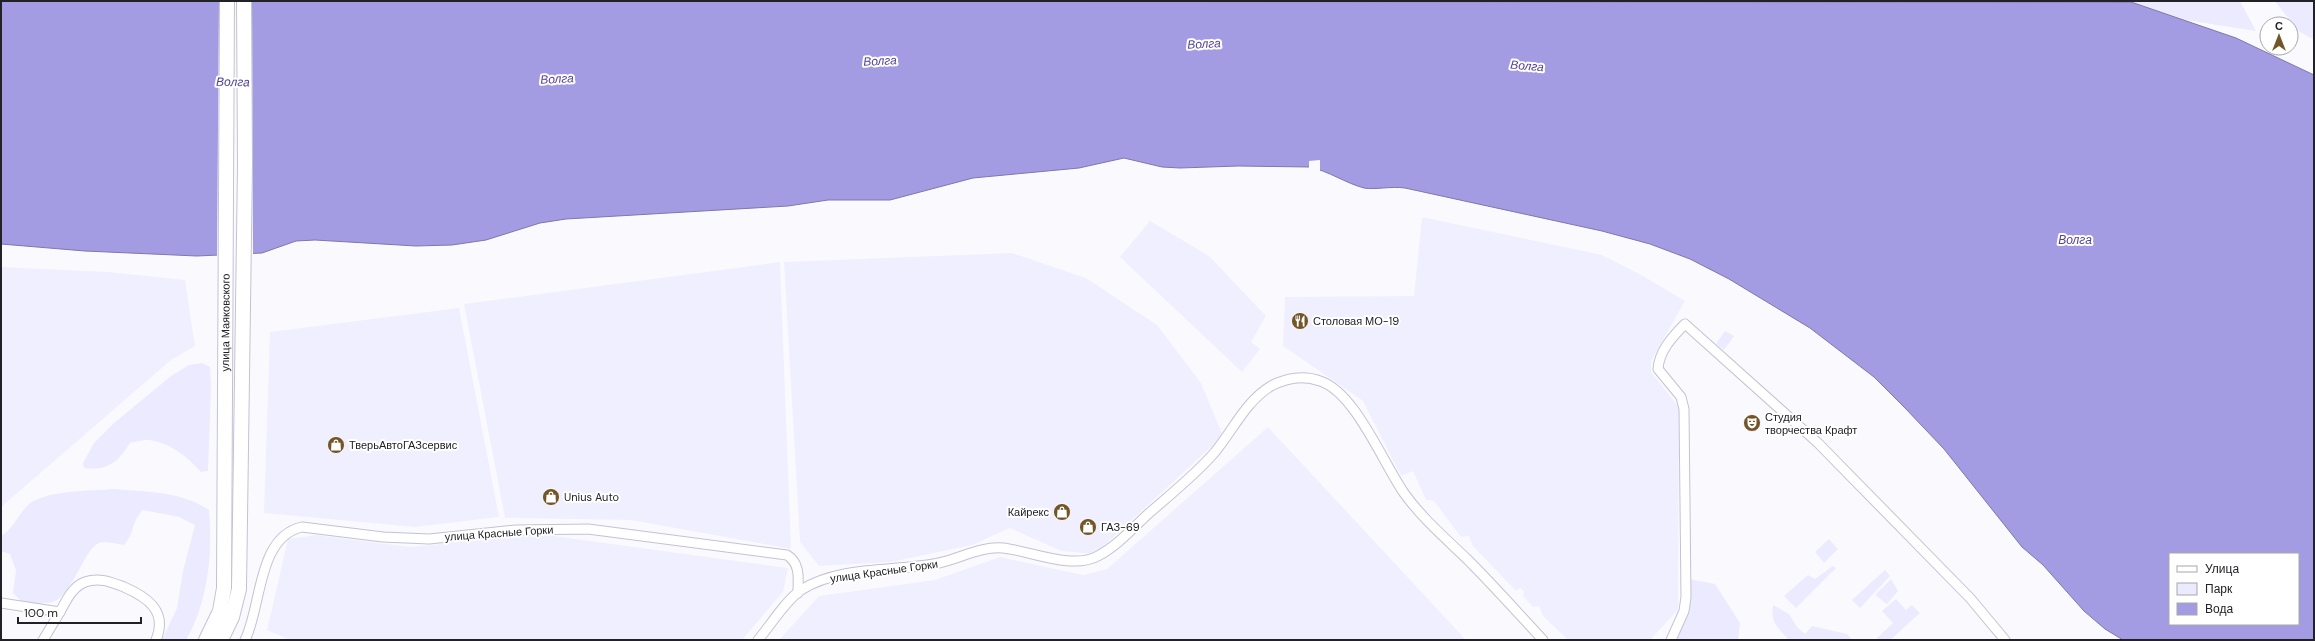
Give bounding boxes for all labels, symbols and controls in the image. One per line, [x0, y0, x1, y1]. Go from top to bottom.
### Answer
north arrow [2259, 16, 2299, 56]
text: С [2275, 19, 2283, 33]
water label: Волга [1187, 35, 1222, 53]
water label: Волга [863, 52, 898, 70]
water label: Волга [1510, 57, 1545, 75]
water label: Волга [540, 70, 575, 88]
water label: Волга [216, 74, 250, 90]
water label: Волга [2058, 232, 2092, 248]
street label: улица Маяковского [218, 274, 233, 372]
restaurant icon: Столовая МО-19 [1290, 311, 1310, 331]
place label: Столовая МО-19 [1313, 314, 1399, 328]
place label: Студия творчества Крафт [1765, 410, 1857, 437]
theatre icon: Студия творчества Крафт [1742, 413, 1762, 433]
shop icon: ТверьАвтоГАЗсервис [326, 435, 346, 455]
place label: ТверьАвтоГАЗсервис [349, 438, 458, 452]
shop icon: Unius Auto [541, 487, 561, 507]
place label: Unius Auto [564, 490, 619, 504]
shop icon: Кайрекс [1052, 502, 1072, 522]
place label: Кайрекс [1008, 505, 1049, 519]
shop icon: ГАЗ-69 [1078, 517, 1098, 537]
place label: ГАЗ-69 [1101, 520, 1140, 534]
street label: улица Красные Горки [444, 522, 554, 544]
legend [2169, 553, 2299, 625]
street label: улица Красные Горки [829, 557, 939, 585]
text: Улица [2205, 561, 2239, 577]
text: Парк [2205, 581, 2233, 597]
scale bar [18, 599, 141, 625]
text: Вода [2205, 601, 2233, 617]
text: 100 m [24, 605, 58, 621]

